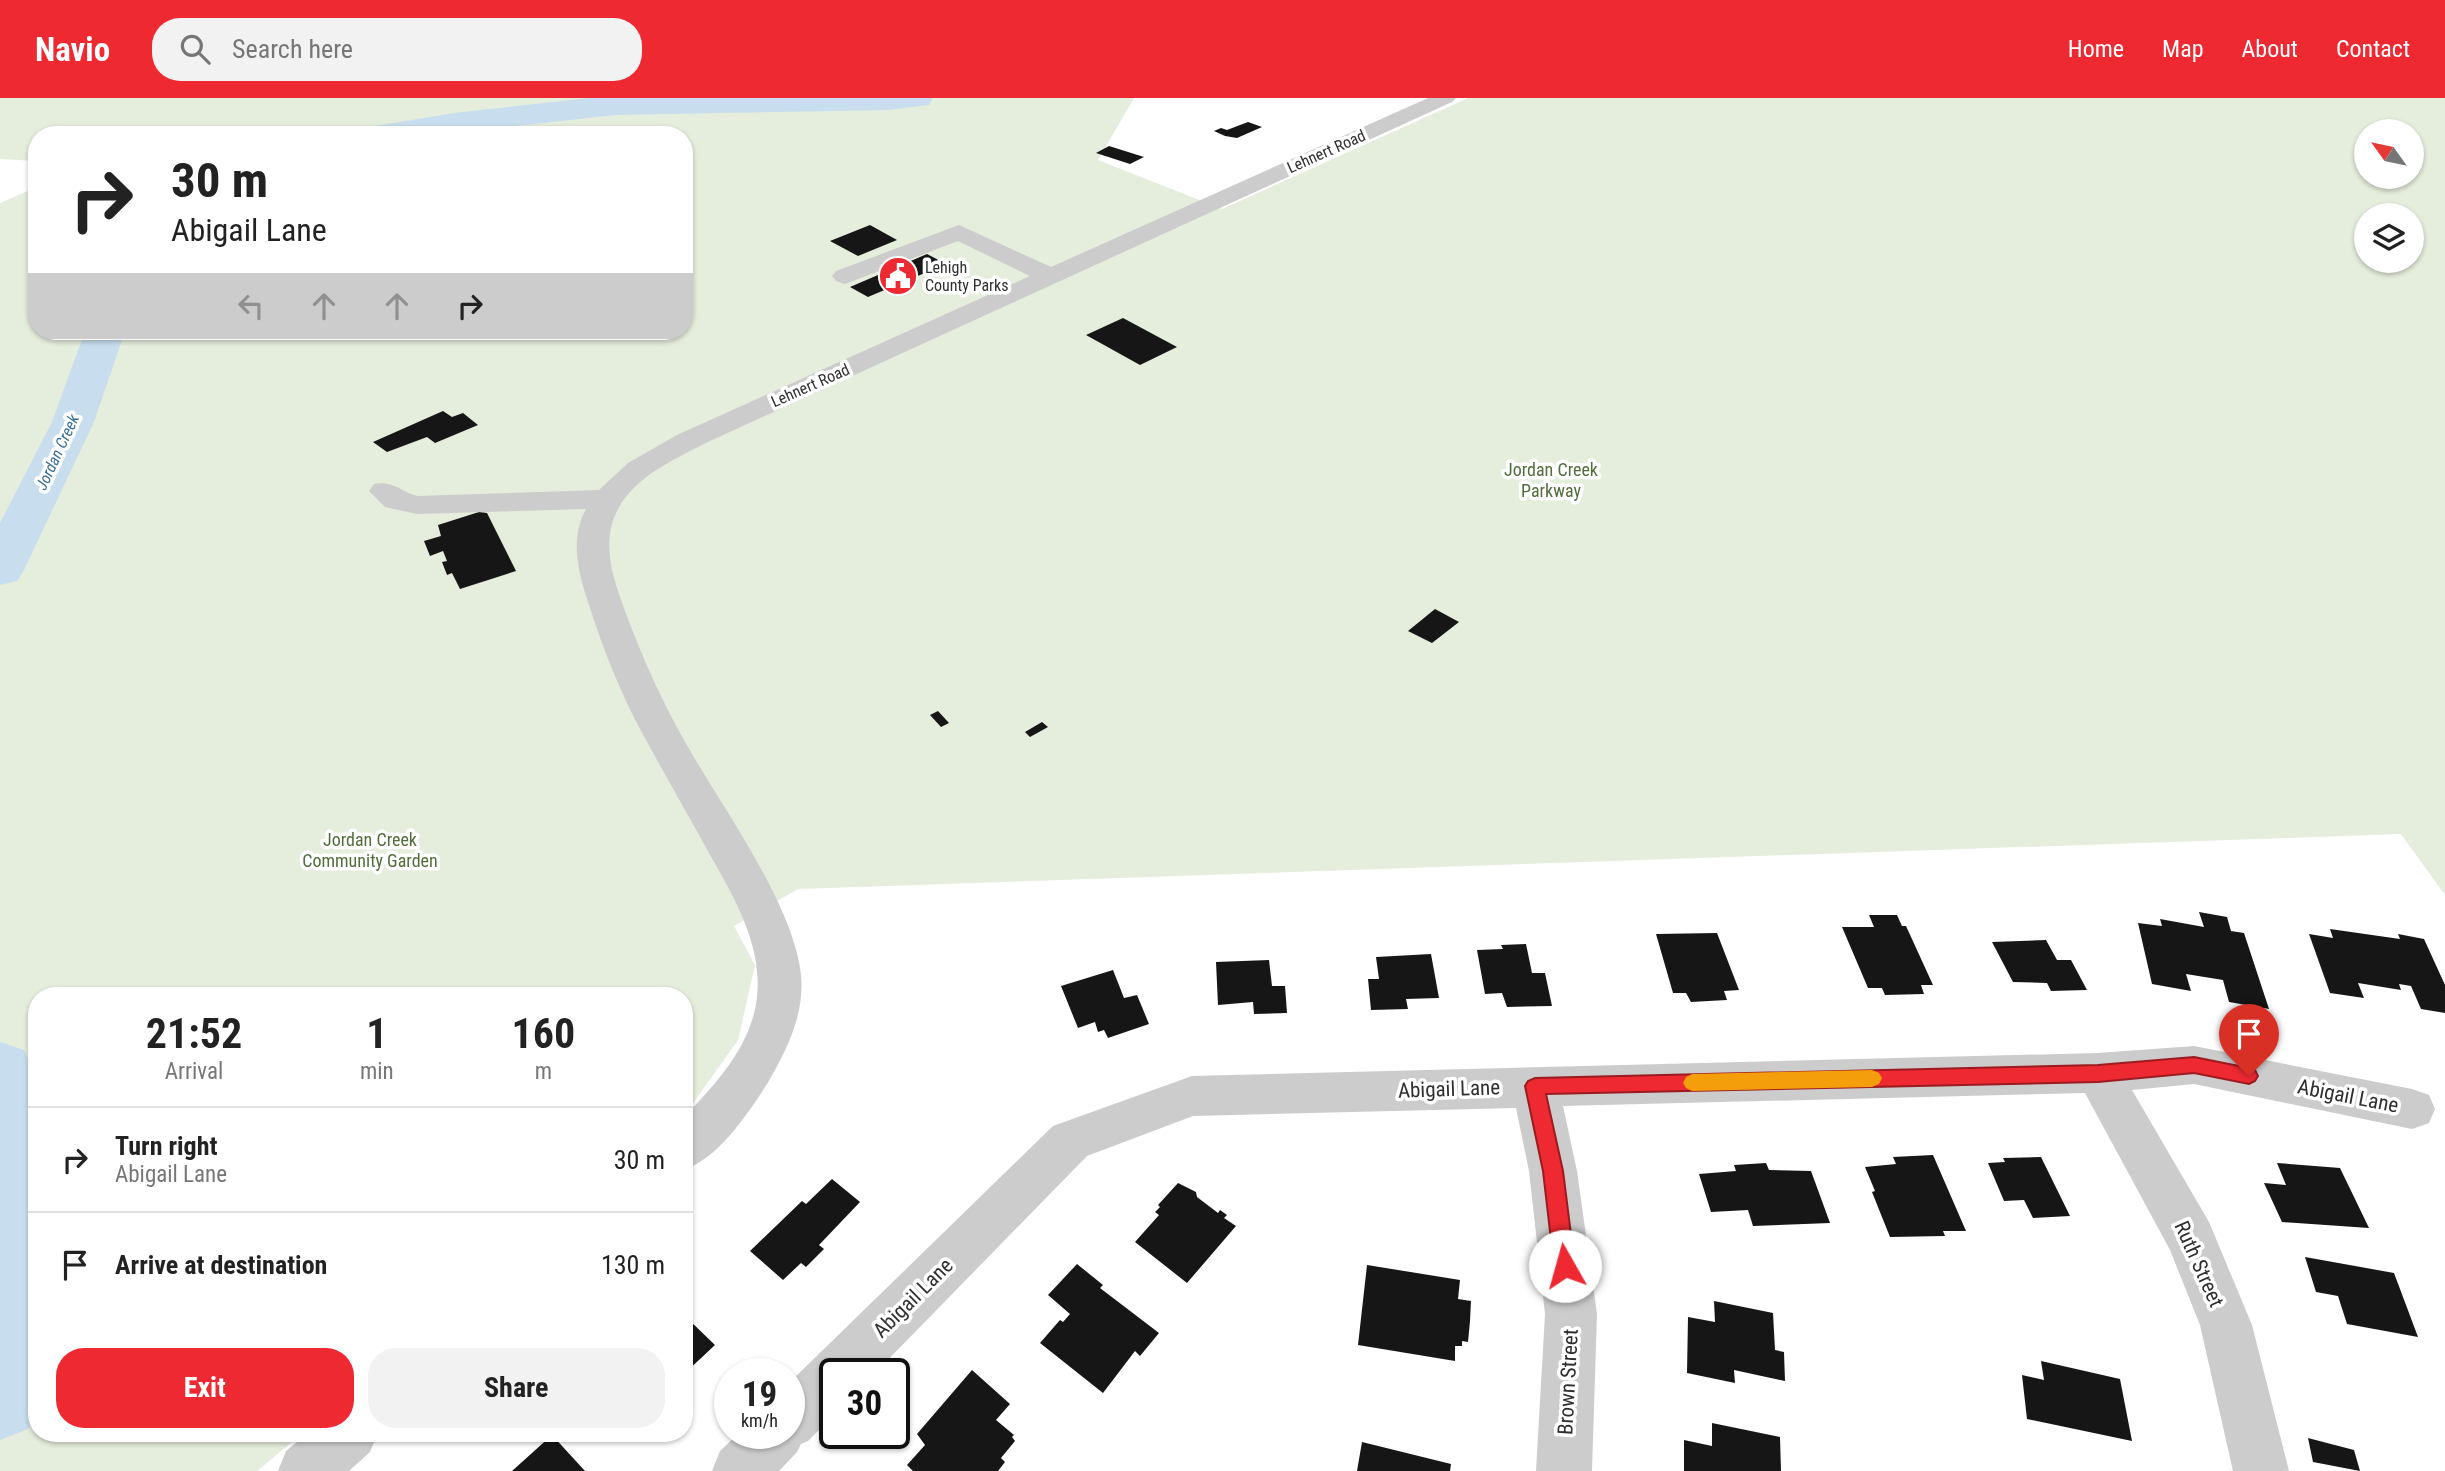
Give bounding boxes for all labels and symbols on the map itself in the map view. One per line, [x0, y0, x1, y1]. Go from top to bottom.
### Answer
north arrow [2354, 119, 2424, 189]
street label: Lehnert Road [1284, 126, 1368, 177]
public building icon: Lehigh County Parks [877, 255, 919, 297]
place label: Lehigh County Parks [925, 258, 1008, 295]
street label: Lehnert Road [768, 360, 852, 411]
water label: Jordan Creek [32, 411, 84, 493]
park label: Jordan Creek Parkway [1504, 459, 1598, 501]
park label: Jordan Creek Community Garden [302, 829, 438, 871]
pin [2219, 1004, 2279, 1076]
street label: Abigail Lane [2296, 1074, 2401, 1118]
street label: Abigail Lane [1397, 1075, 1501, 1103]
street label: Ruth Street [2169, 1217, 2229, 1311]
position arrow [1528, 1229, 1602, 1303]
street label: Abigail Lane [868, 1253, 958, 1343]
street label: Brown Street [1553, 1328, 1583, 1436]
speed limit sign: 30 [819, 1358, 910, 1449]

